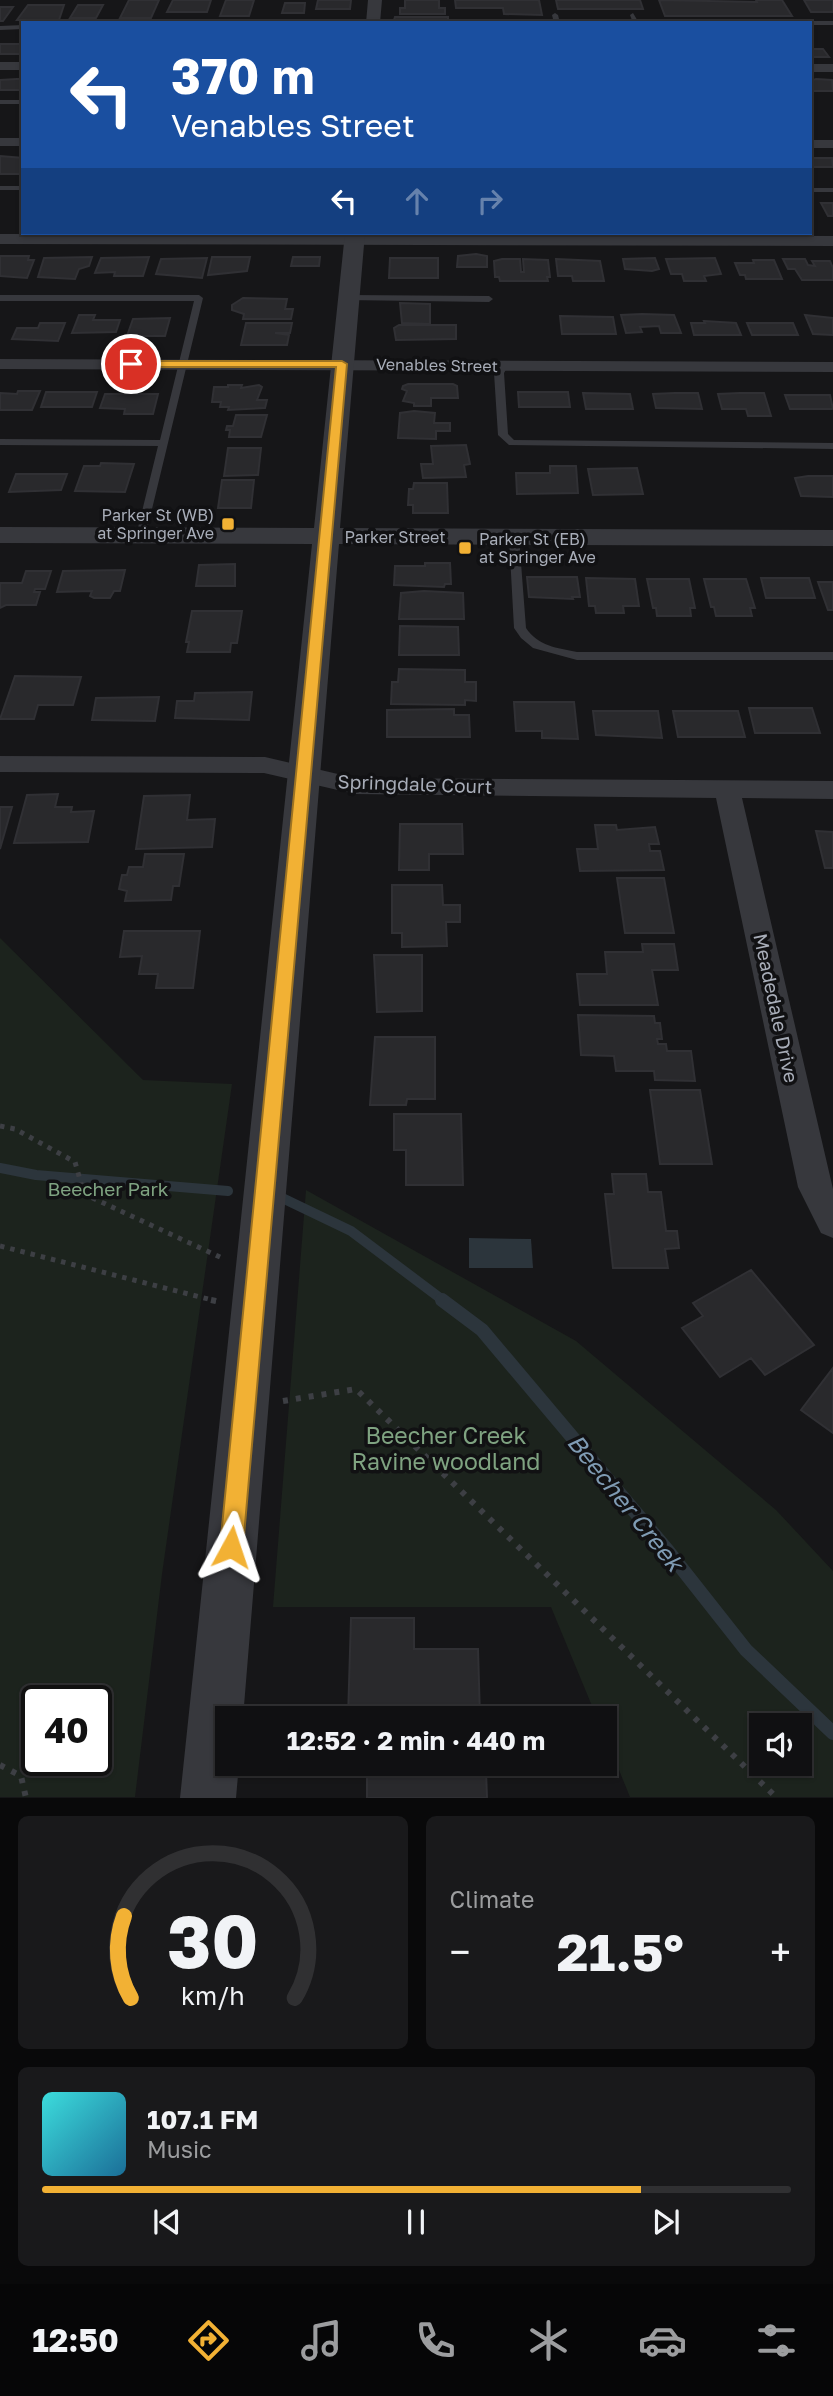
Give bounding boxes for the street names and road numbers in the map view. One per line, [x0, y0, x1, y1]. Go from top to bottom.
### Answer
street label: Venables Street [376, 354, 498, 376]
street label: Parker Street [344, 527, 446, 547]
street label: Springdale Court [337, 769, 493, 798]
street label: Meadedale Drive [749, 931, 804, 1085]

